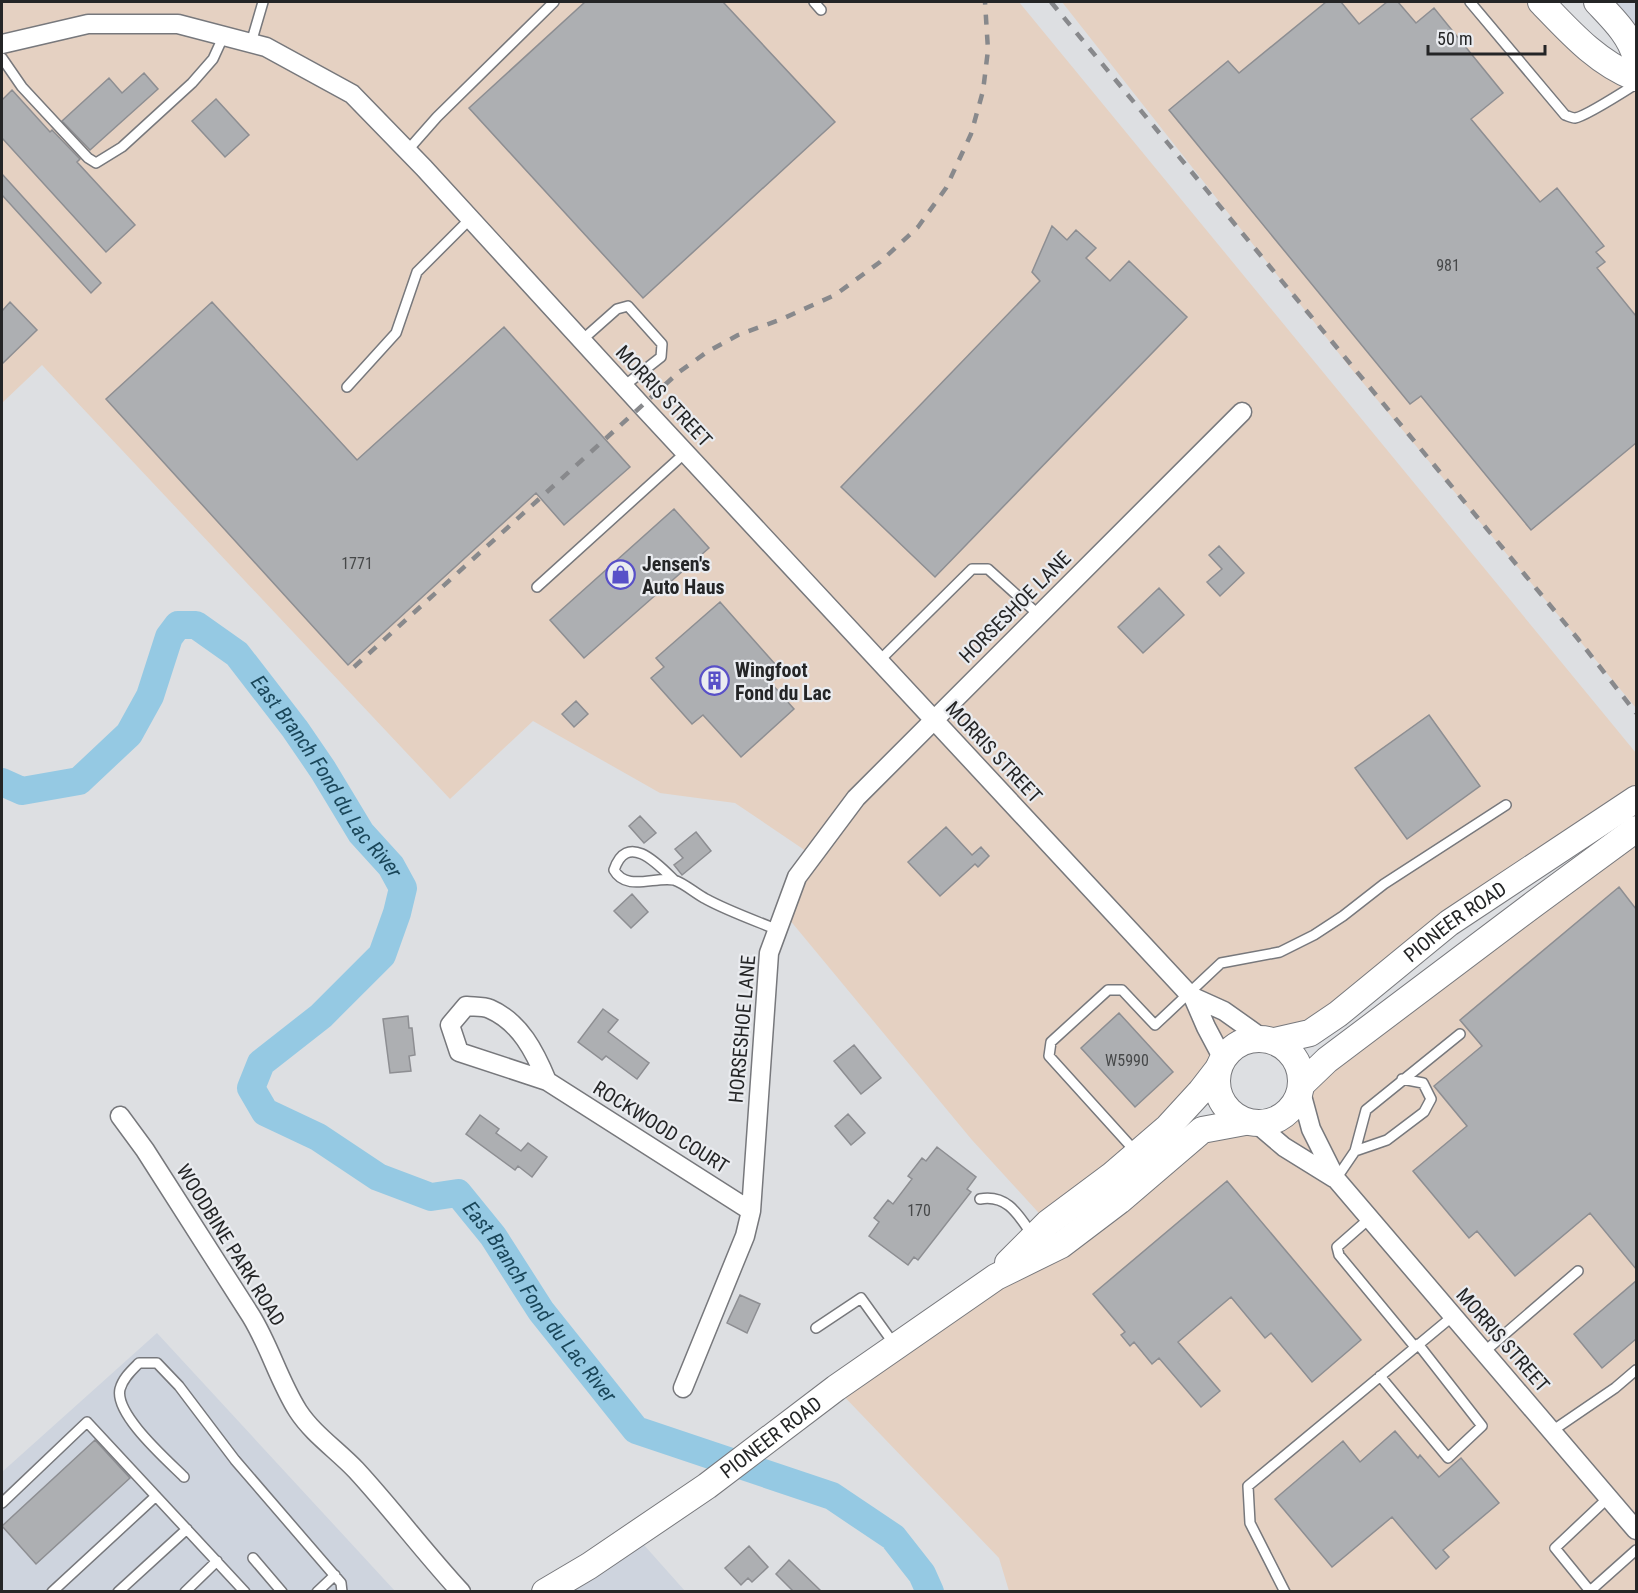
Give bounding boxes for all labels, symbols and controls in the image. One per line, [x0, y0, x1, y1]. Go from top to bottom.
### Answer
scale bar [1428, 18, 1545, 56]
text: 50 m [1437, 28, 1472, 49]
house number: 981 [1436, 256, 1460, 275]
street label: MORRIS STREET [611, 340, 717, 452]
street label: HORSESHOE LANE [954, 546, 1076, 668]
place label: Jensen's Auto Haus [642, 552, 725, 599]
house number: 1771 [341, 554, 373, 573]
shop icon: Jensen's Auto Haus [605, 559, 637, 591]
place label: Wingfoot Fond du Lac [735, 658, 831, 705]
building icon: Wingfoot Fond du Lac [698, 665, 730, 697]
water label: East Branch Fond du Lac River [246, 671, 407, 882]
street label: MORRIS STREET [941, 696, 1047, 808]
street label: PIONEER ROAD [1399, 876, 1511, 967]
street label: HORSESHOE LANE [724, 954, 760, 1104]
house number: W5990 [1105, 1051, 1149, 1070]
street label: ROCKWOOD COURT [589, 1076, 733, 1178]
street label: WOODBINE PARK ROAD [171, 1160, 291, 1330]
water label: East Branch Fond du Lac River [458, 1197, 622, 1408]
house number: 170 [907, 1201, 931, 1220]
street label: MORRIS STREET [1451, 1283, 1555, 1397]
street label: PIONEER ROAD [716, 1391, 826, 1484]

